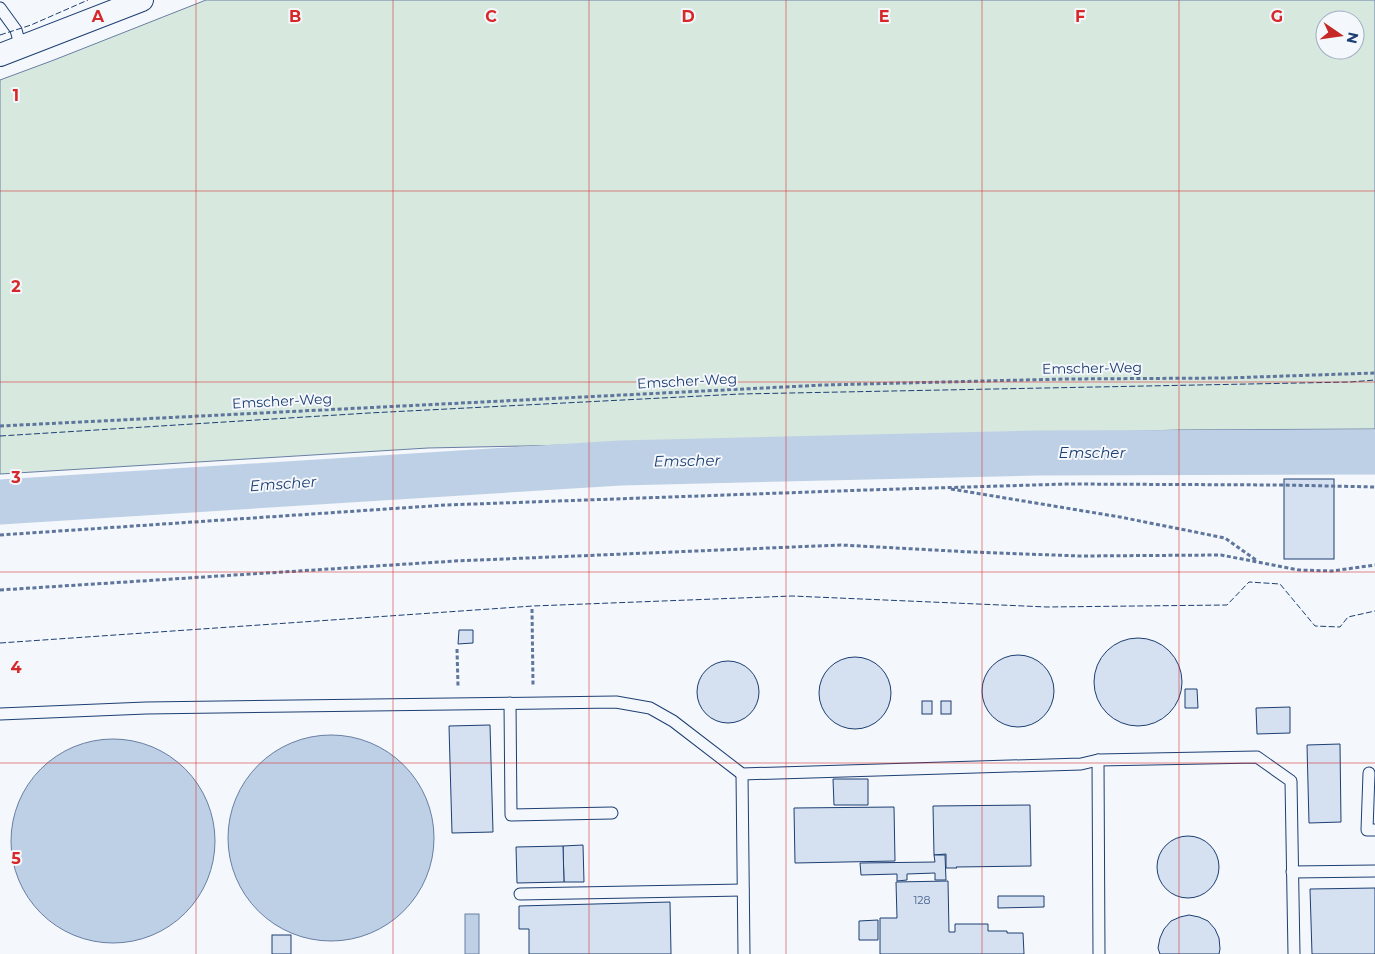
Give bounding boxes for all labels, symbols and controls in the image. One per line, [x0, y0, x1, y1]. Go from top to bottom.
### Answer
text: A [91, 7, 105, 26]
text: B [289, 7, 301, 26]
text: C [485, 7, 497, 26]
text: D [681, 7, 695, 26]
text: E [879, 7, 889, 26]
text: F [1075, 7, 1085, 26]
text: G [1271, 7, 1283, 26]
north arrow [1315, 10, 1365, 60]
text: N [1343, 30, 1363, 45]
text: 1 [13, 86, 19, 105]
text: 2 [11, 277, 21, 296]
street label: Emscher-Weg [1042, 358, 1142, 378]
street label: Emscher-Weg [637, 369, 737, 393]
street label: Emscher-Weg [232, 389, 332, 413]
water label: Emscher [1059, 443, 1126, 462]
water label: Emscher [653, 450, 722, 471]
text: 3 [10, 468, 21, 487]
water label: Emscher [249, 472, 318, 495]
text: 4 [10, 658, 22, 677]
text: 5 [11, 849, 21, 868]
house number: 128 [913, 893, 931, 907]

